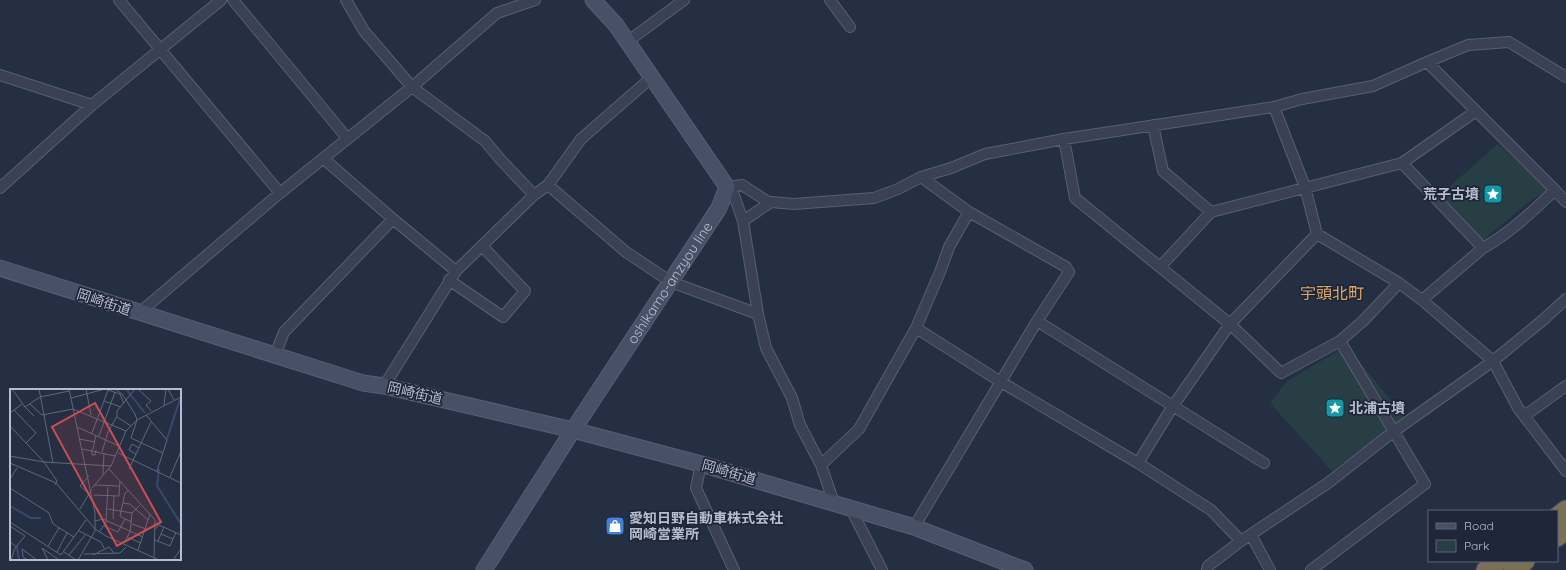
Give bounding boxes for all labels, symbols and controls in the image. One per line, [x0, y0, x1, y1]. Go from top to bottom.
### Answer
place icon: 荒子古墳 [1482, 183, 1504, 205]
place label: 荒子古墳 [1423, 185, 1479, 203]
street label: oshikamo-anzyou line [623, 218, 716, 347]
district label: 宇頭北町 [1300, 283, 1364, 303]
street label: 岡崎街道 [75, 285, 133, 319]
street label: 岡崎街道 [386, 378, 444, 408]
inset map [10, 389, 181, 560]
place icon: 北浦古墳 [1324, 397, 1346, 419]
place label: 北浦古墳 [1349, 399, 1405, 417]
street label: 岡崎街道 [700, 456, 758, 488]
place label: 愛知日野自動車株式会社 岡崎営業所 [629, 509, 783, 543]
legend [1428, 510, 1558, 562]
shop icon: 愛知日野自動車株式会社 岡崎営業所 [604, 515, 626, 537]
text: Road [1464, 518, 1494, 533]
text: Park [1464, 538, 1489, 553]

